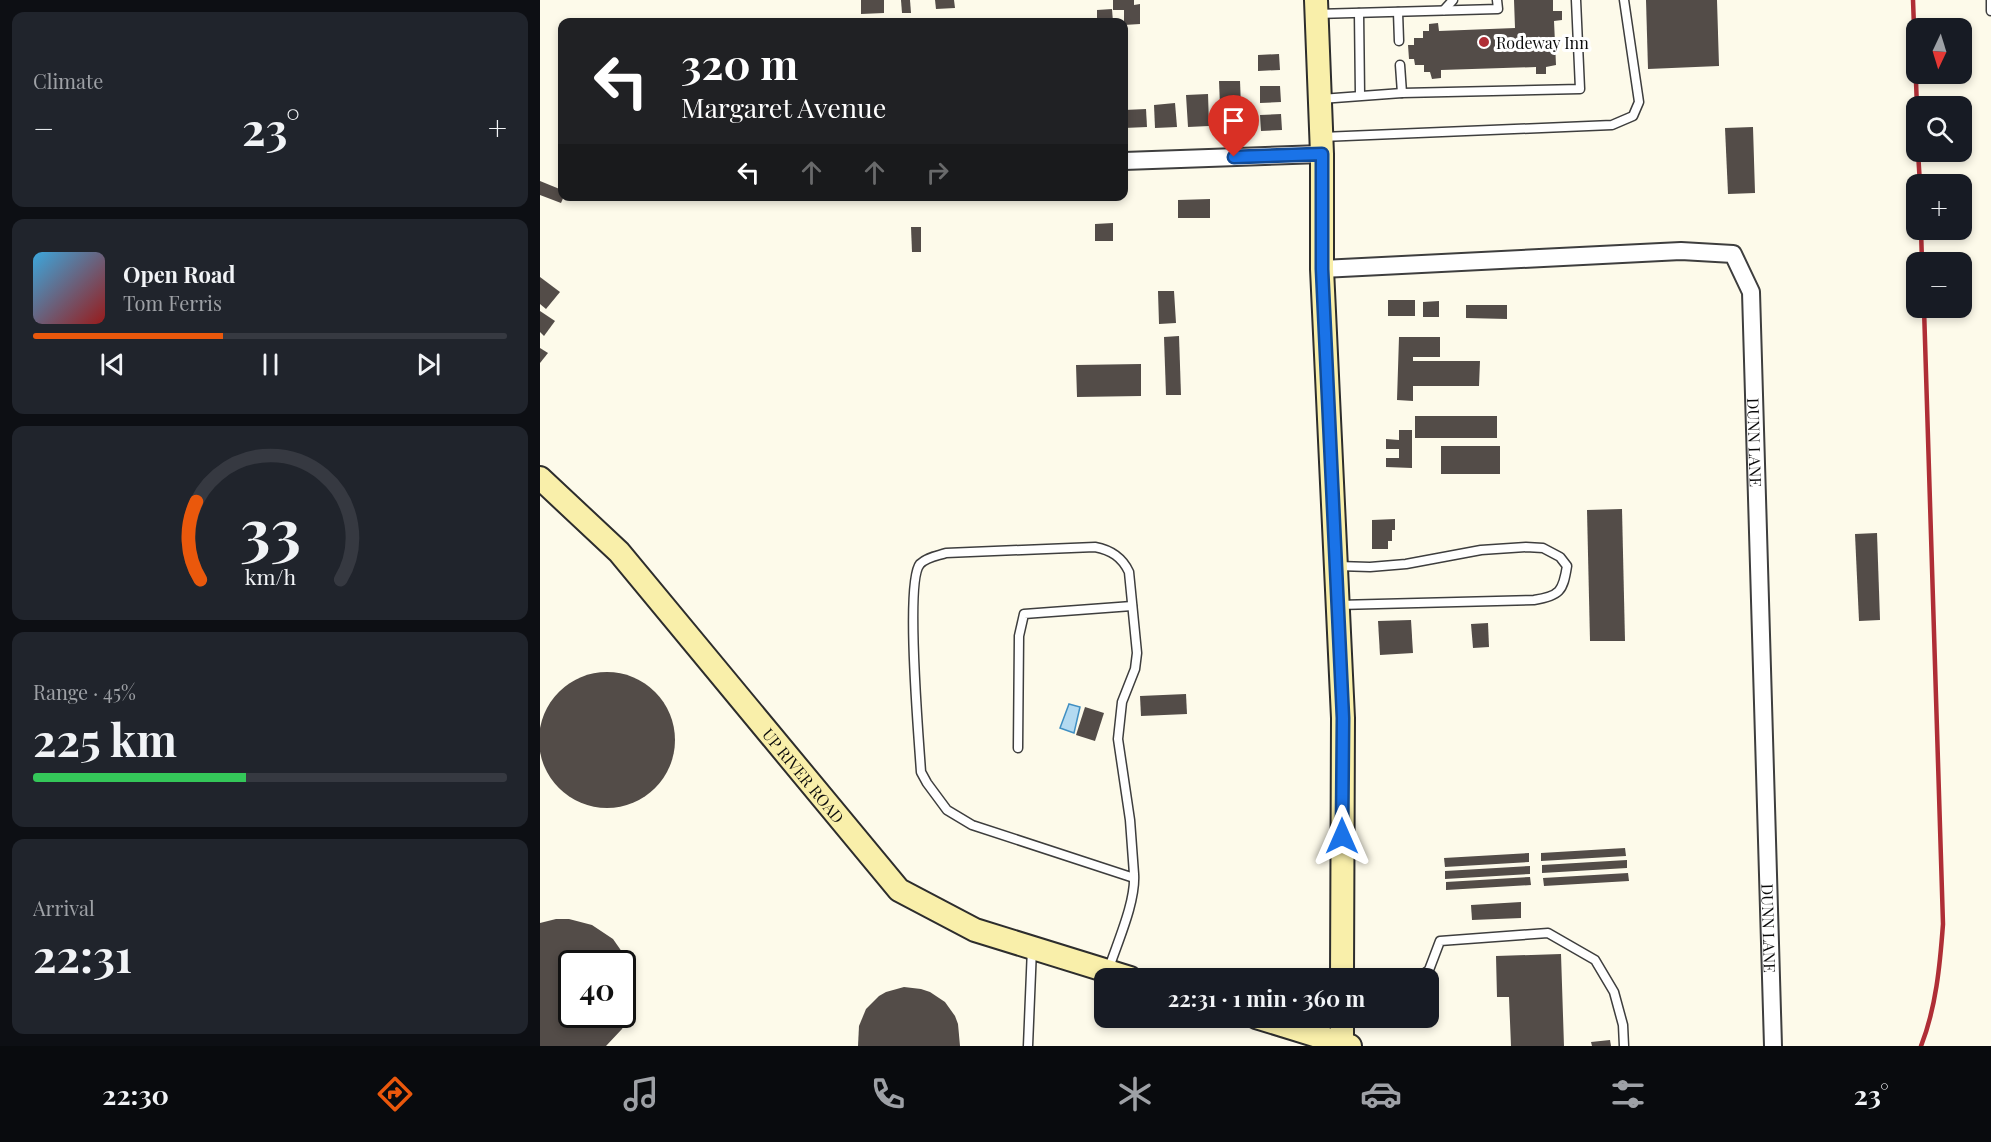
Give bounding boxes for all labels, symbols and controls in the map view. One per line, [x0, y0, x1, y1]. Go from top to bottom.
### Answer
north arrow [1906, 18, 1972, 84]
map controls [1906, 18, 1972, 318]
place label: Rodeway Inn [1496, 32, 1589, 53]
text: 320 m [681, 35, 798, 91]
marker: Rodeway Inn [1477, 35, 1491, 49]
icon: left [582, 42, 660, 120]
text: Climate [33, 67, 103, 94]
text: Margaret Avenue [681, 89, 886, 125]
pin [1208, 95, 1259, 157]
button: search [1906, 96, 1972, 162]
text: 23° [242, 97, 300, 157]
icon: arrive [1217, 104, 1250, 137]
text: − [33, 105, 54, 149]
text: + [488, 105, 507, 149]
icon: left [732, 156, 765, 189]
icon: ahead [795, 156, 828, 189]
icon: ahead [858, 156, 891, 189]
icon: right [921, 156, 954, 189]
button: + [1906, 174, 1972, 240]
button: − [1906, 252, 1972, 318]
text: Open Road [123, 259, 235, 289]
text: Tom Ferris [123, 289, 222, 316]
icon: previous [96, 348, 129, 381]
icon: pause [254, 348, 287, 381]
icon: next [412, 348, 445, 381]
street label: DUNN LANE [1744, 397, 1767, 487]
text: 33 [240, 486, 300, 570]
text: km/h [244, 562, 296, 590]
text: Range · 45% [33, 678, 136, 705]
text: 225 km [33, 708, 177, 768]
street label: UP RIVER ROAD [758, 723, 849, 827]
position arrow [1310, 804, 1374, 868]
street label: DUNN LANE [1758, 883, 1781, 973]
text: Arrival [33, 894, 95, 921]
text: 22:31 [33, 924, 132, 984]
speed limit sign: 40 [558, 950, 636, 1028]
text: 22:31 · 1 min · 360 m [1168, 983, 1365, 1013]
icon: directions [374, 1073, 416, 1115]
icon: music [620, 1073, 662, 1115]
icon: phone [867, 1073, 909, 1115]
icon: climate [1114, 1073, 1156, 1115]
icon: car [1360, 1073, 1402, 1115]
icon: filters [1607, 1073, 1649, 1115]
text: 22:30 [102, 1076, 169, 1112]
text: 23° [1854, 1076, 1889, 1112]

